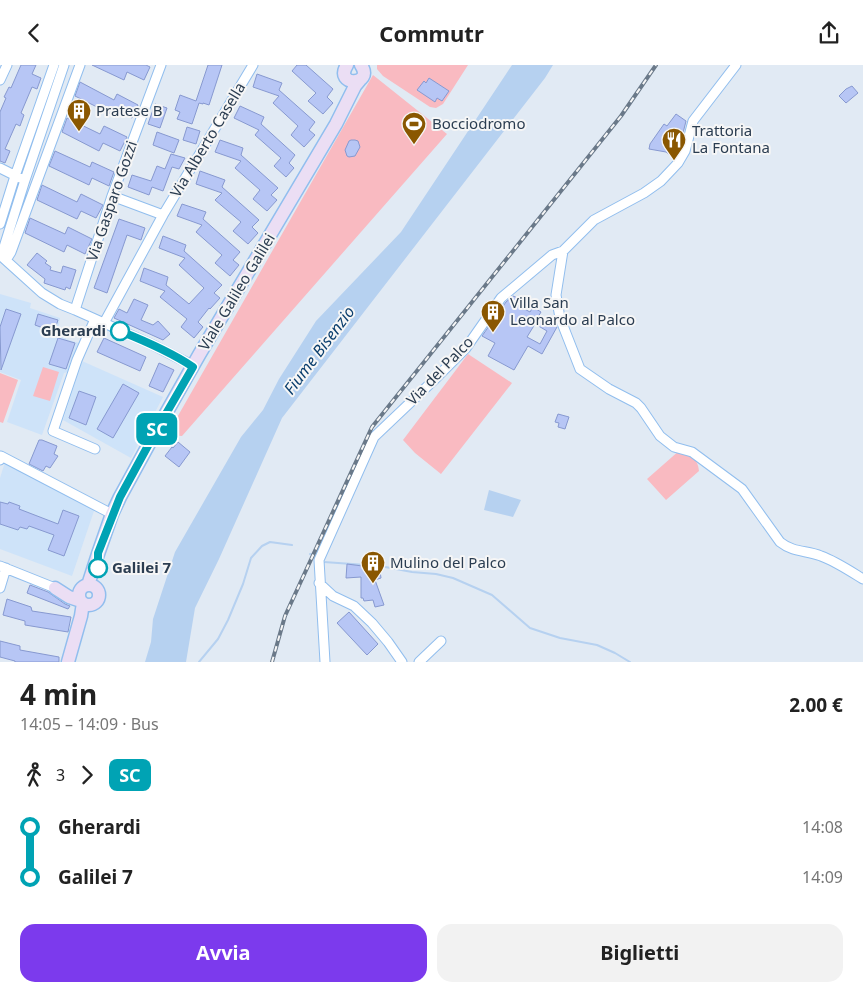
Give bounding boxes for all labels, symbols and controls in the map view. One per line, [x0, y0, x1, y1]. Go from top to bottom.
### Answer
text: Commutr [379, 18, 484, 48]
icon: back [20, 19, 48, 47]
icon: share [815, 19, 843, 47]
street label: Via Alberto Casella [165, 78, 249, 201]
building icon: Pratese B [66, 98, 92, 132]
place label: Pratese B [96, 100, 163, 120]
sports icon: Bocciodromo [401, 111, 427, 145]
place label: Bocciodromo [432, 113, 525, 133]
place label: Trattoria La Fontana [692, 120, 770, 157]
restaurant icon: Trattoria La Fontana [661, 127, 687, 161]
street label: Via Gasparo Gozzi [81, 138, 141, 264]
street label: Viale Galileo Galilei [193, 229, 279, 354]
place label: Villa San Leonardo al Palco [510, 292, 635, 329]
building icon: Villa San Leonardo al Palco [480, 299, 506, 333]
water label: Fiume Bisenzio [279, 301, 359, 399]
place label: Gherardi [41, 320, 106, 340]
marker: Gherardi [110, 321, 130, 341]
street label: Via del Palco [401, 332, 477, 409]
line badge: SC [134, 413, 180, 445]
text: SC [146, 417, 168, 441]
building icon: Mulino del Palco [360, 550, 386, 584]
place label: Mulino del Palco [390, 552, 506, 572]
place label: Galilei 7 [112, 557, 172, 577]
marker: Galilei 7 [88, 558, 108, 578]
text: 4 min [20, 675, 97, 713]
text: 2.00 € [789, 692, 843, 718]
text: 14:05 – 14:09 · Bus [20, 713, 159, 735]
icon: walk [20, 761, 48, 789]
icon: forward [73, 761, 101, 789]
text: SC [119, 763, 141, 787]
text: 3 [56, 764, 65, 786]
text: Gherardi [58, 814, 141, 840]
text: 14:08 [802, 816, 843, 838]
text: Galilei 7 [58, 864, 133, 890]
text: 14:09 [802, 866, 843, 888]
button: Avvia [20, 924, 427, 982]
button: Biglietti [437, 924, 843, 982]

